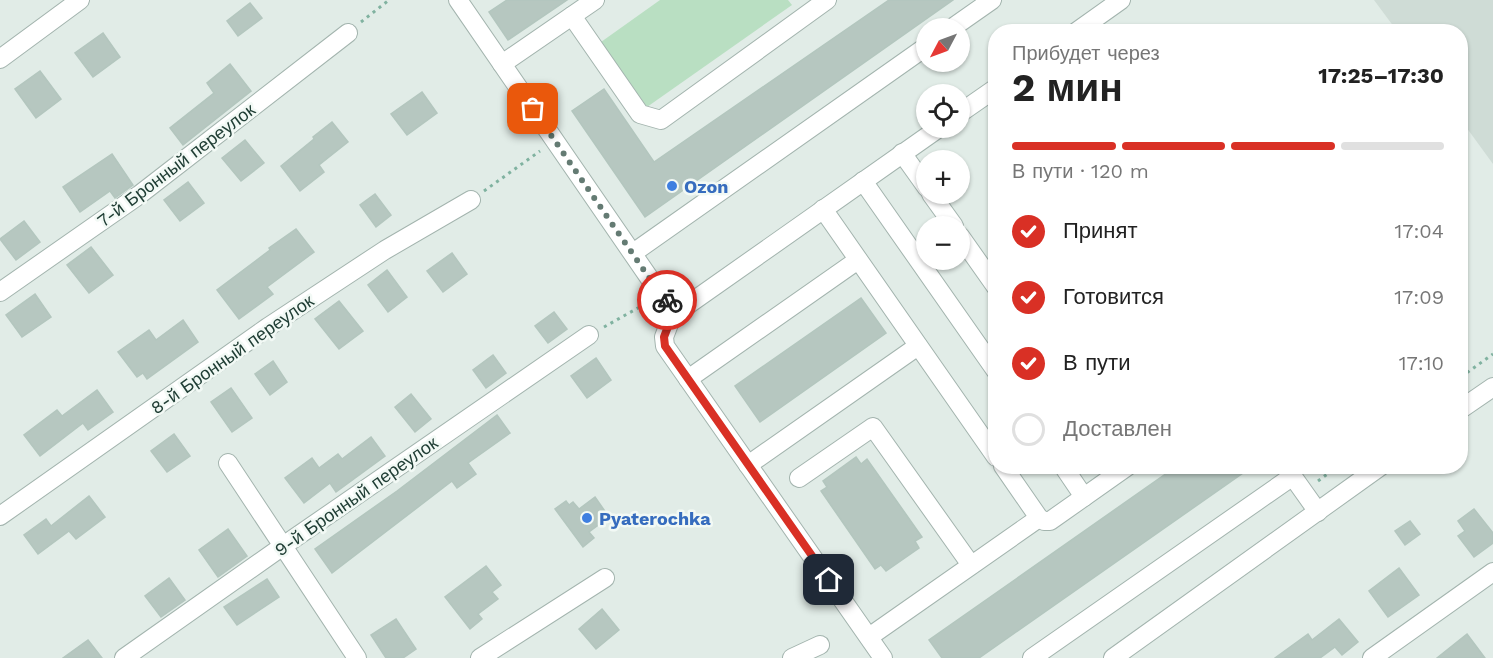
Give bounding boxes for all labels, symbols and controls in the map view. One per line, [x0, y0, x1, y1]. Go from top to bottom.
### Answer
north arrow [916, 18, 970, 72]
map controls [916, 18, 970, 270]
text: Прибудет через [1012, 41, 1160, 65]
text: 17:25–17:30 [1318, 63, 1444, 88]
text: 2 мин [1012, 65, 1123, 110]
pin [507, 83, 558, 134]
button: locate [916, 84, 970, 138]
icon: bag [516, 92, 549, 125]
street label: 7-й Бронный переулок [93, 99, 259, 231]
button: + [916, 150, 970, 204]
text: В пути · 120 m [1012, 159, 1149, 183]
place label: Ozon [684, 176, 728, 197]
marker: Ozon [665, 179, 679, 193]
icon: check [1012, 215, 1045, 248]
button: − [916, 216, 970, 270]
text: Принят [1063, 218, 1137, 243]
text: 17:04 [1394, 219, 1444, 243]
courier [637, 270, 697, 330]
icon: check [1012, 281, 1045, 314]
icon: bike [651, 284, 684, 317]
text: Готовится [1063, 284, 1164, 309]
text: 17:09 [1394, 285, 1444, 309]
street label: 8-й Бронный переулок [146, 290, 318, 418]
icon: check [1012, 347, 1045, 380]
text: В пути [1063, 350, 1130, 375]
text: 17:10 [1399, 351, 1444, 375]
text: Доставлен [1063, 416, 1172, 441]
street label: 9-й Бронный переулок [270, 432, 442, 560]
place label: Pyaterochka [599, 508, 711, 529]
marker: Pyaterochka [580, 511, 594, 525]
pin [803, 554, 854, 605]
icon: home [812, 563, 845, 596]

